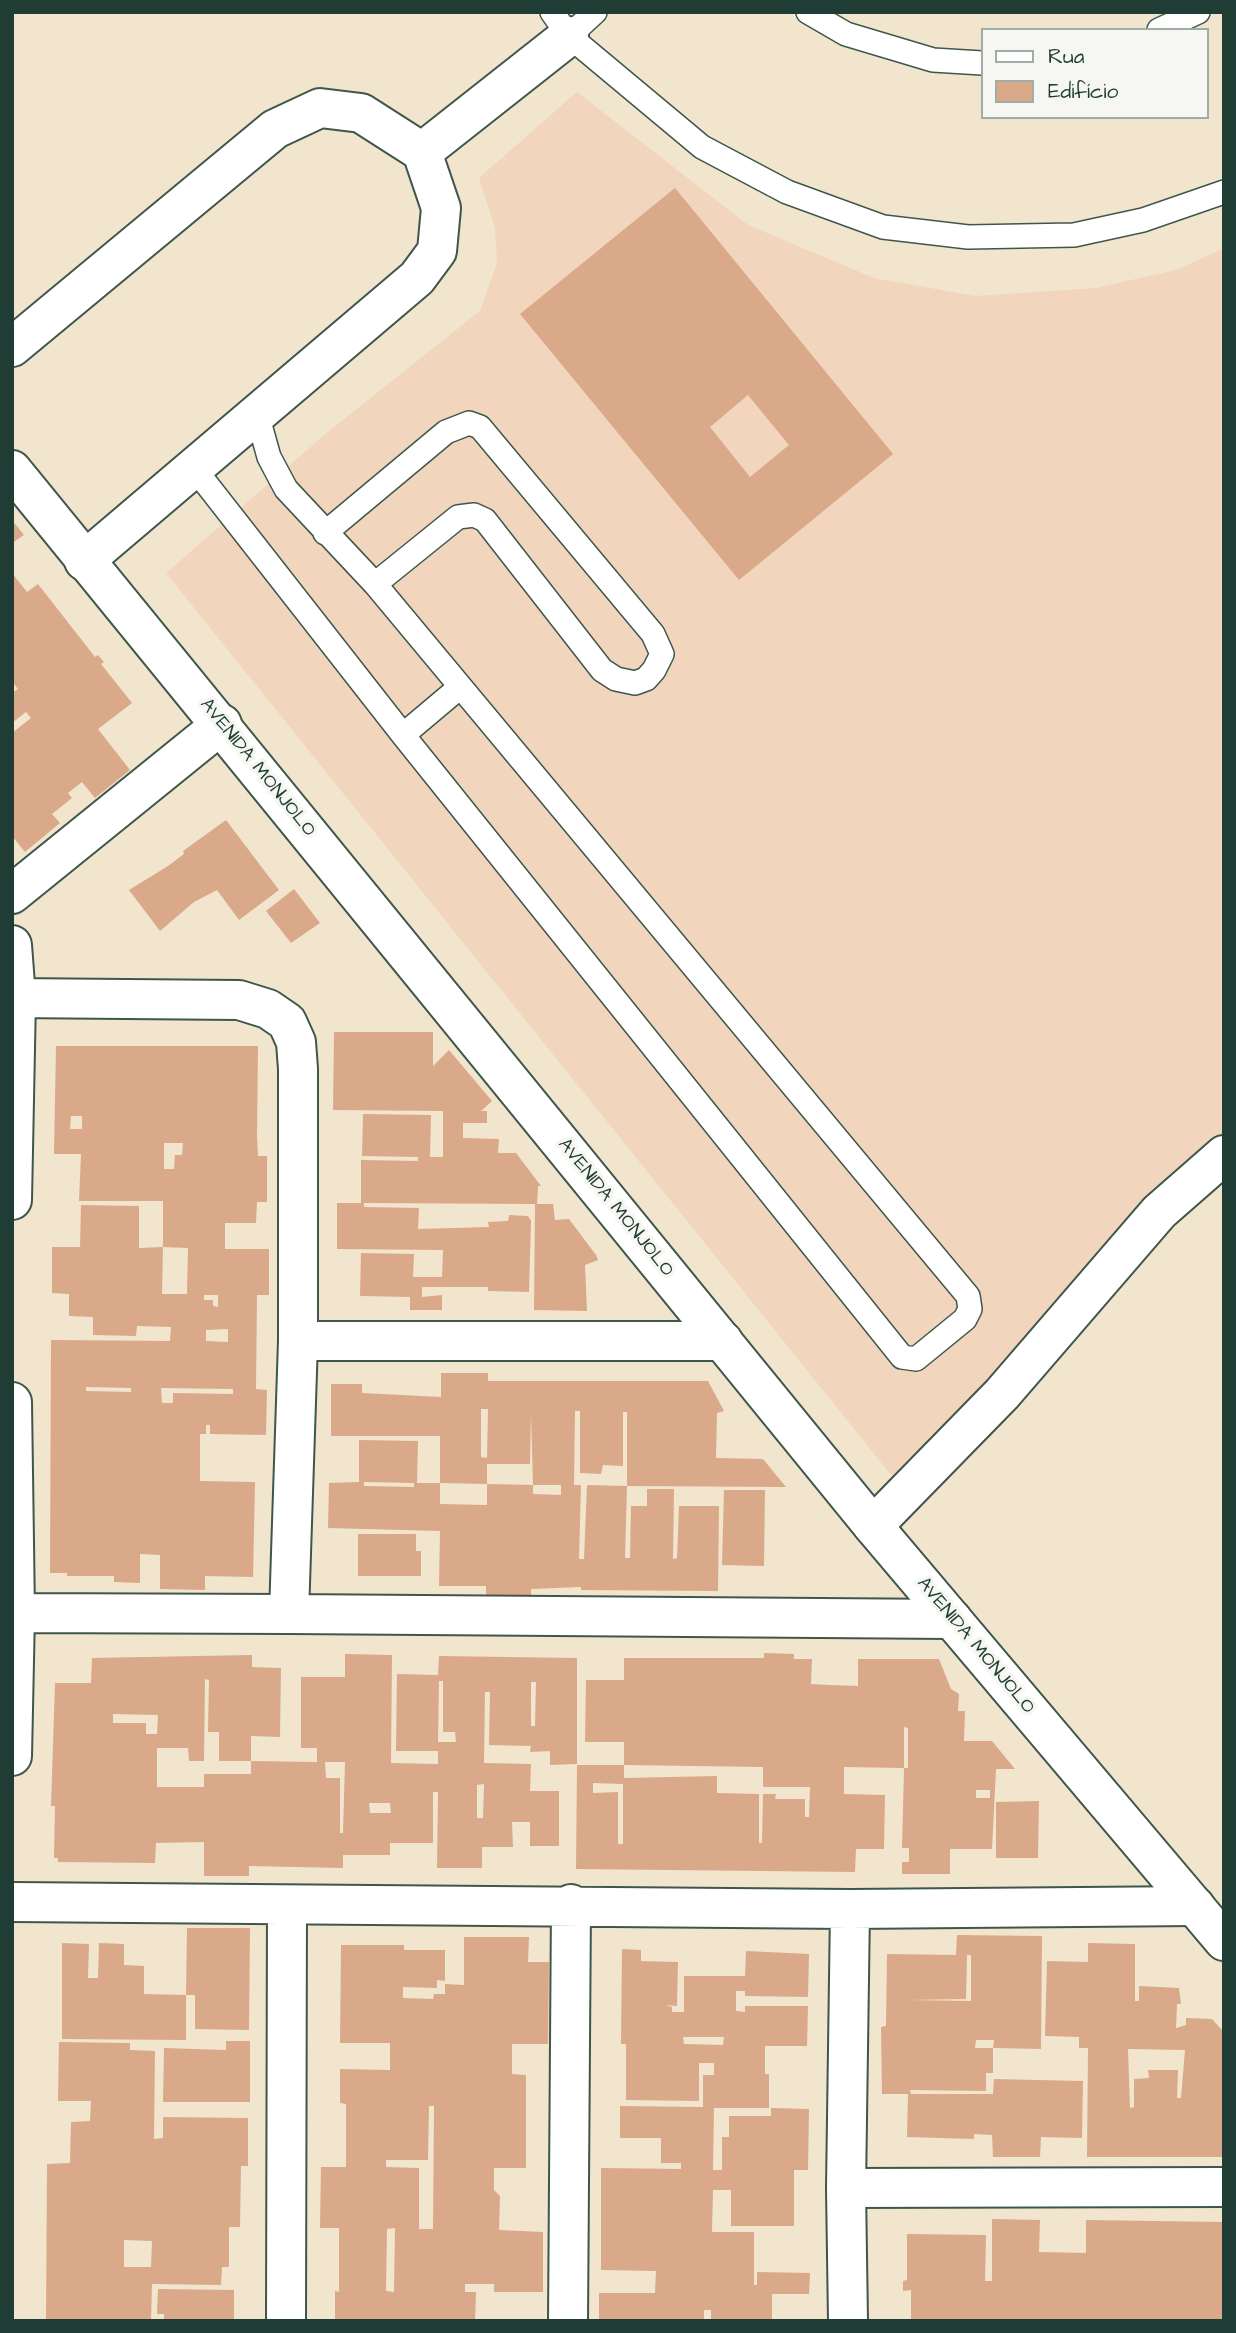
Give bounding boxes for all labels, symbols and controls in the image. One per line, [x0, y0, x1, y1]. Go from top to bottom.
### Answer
legend [981, 28, 1208, 119]
text: Rua [1048, 42, 1084, 71]
text: Edifício [1048, 77, 1118, 106]
street label: AVENIDA MONJOLO [194, 694, 320, 842]
street label: AVENIDA MONJOLO [552, 1134, 678, 1282]
street label: AVENIDA MONJOLO [911, 1573, 1039, 1719]

